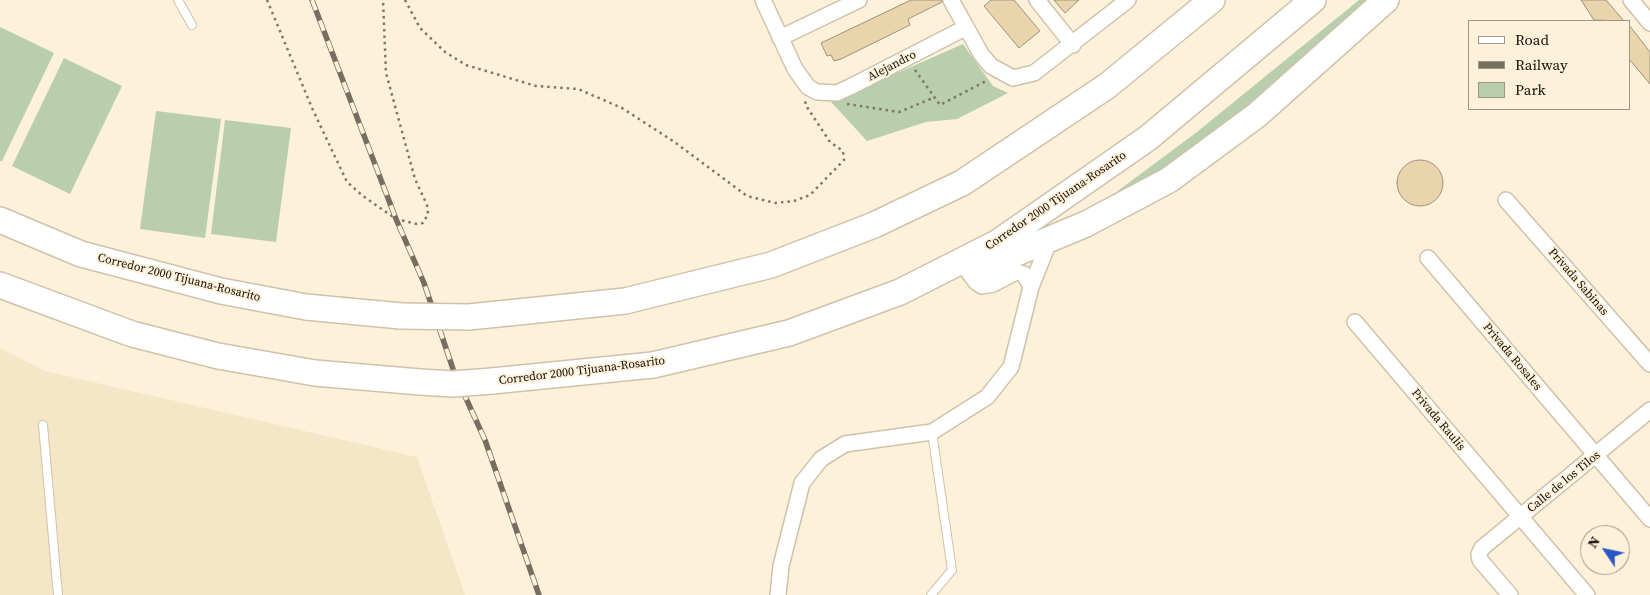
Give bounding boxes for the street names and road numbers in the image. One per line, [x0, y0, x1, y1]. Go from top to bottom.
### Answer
street label: Alejandro [865, 48, 919, 84]
street label: Corredor 2000 Tijuana-Rosarito [983, 148, 1129, 254]
street label: Privada Sabinas [1545, 245, 1611, 319]
street label: Corredor 2000 Tijuana-Rosarito [96, 251, 262, 305]
street label: Privada Rosales [1480, 320, 1544, 394]
street label: Corredor 2000 Tijuana-Rosarito [498, 354, 666, 388]
street label: Privada Raulís [1408, 386, 1468, 454]
street label: Calle de los Tilos [1525, 448, 1603, 516]

